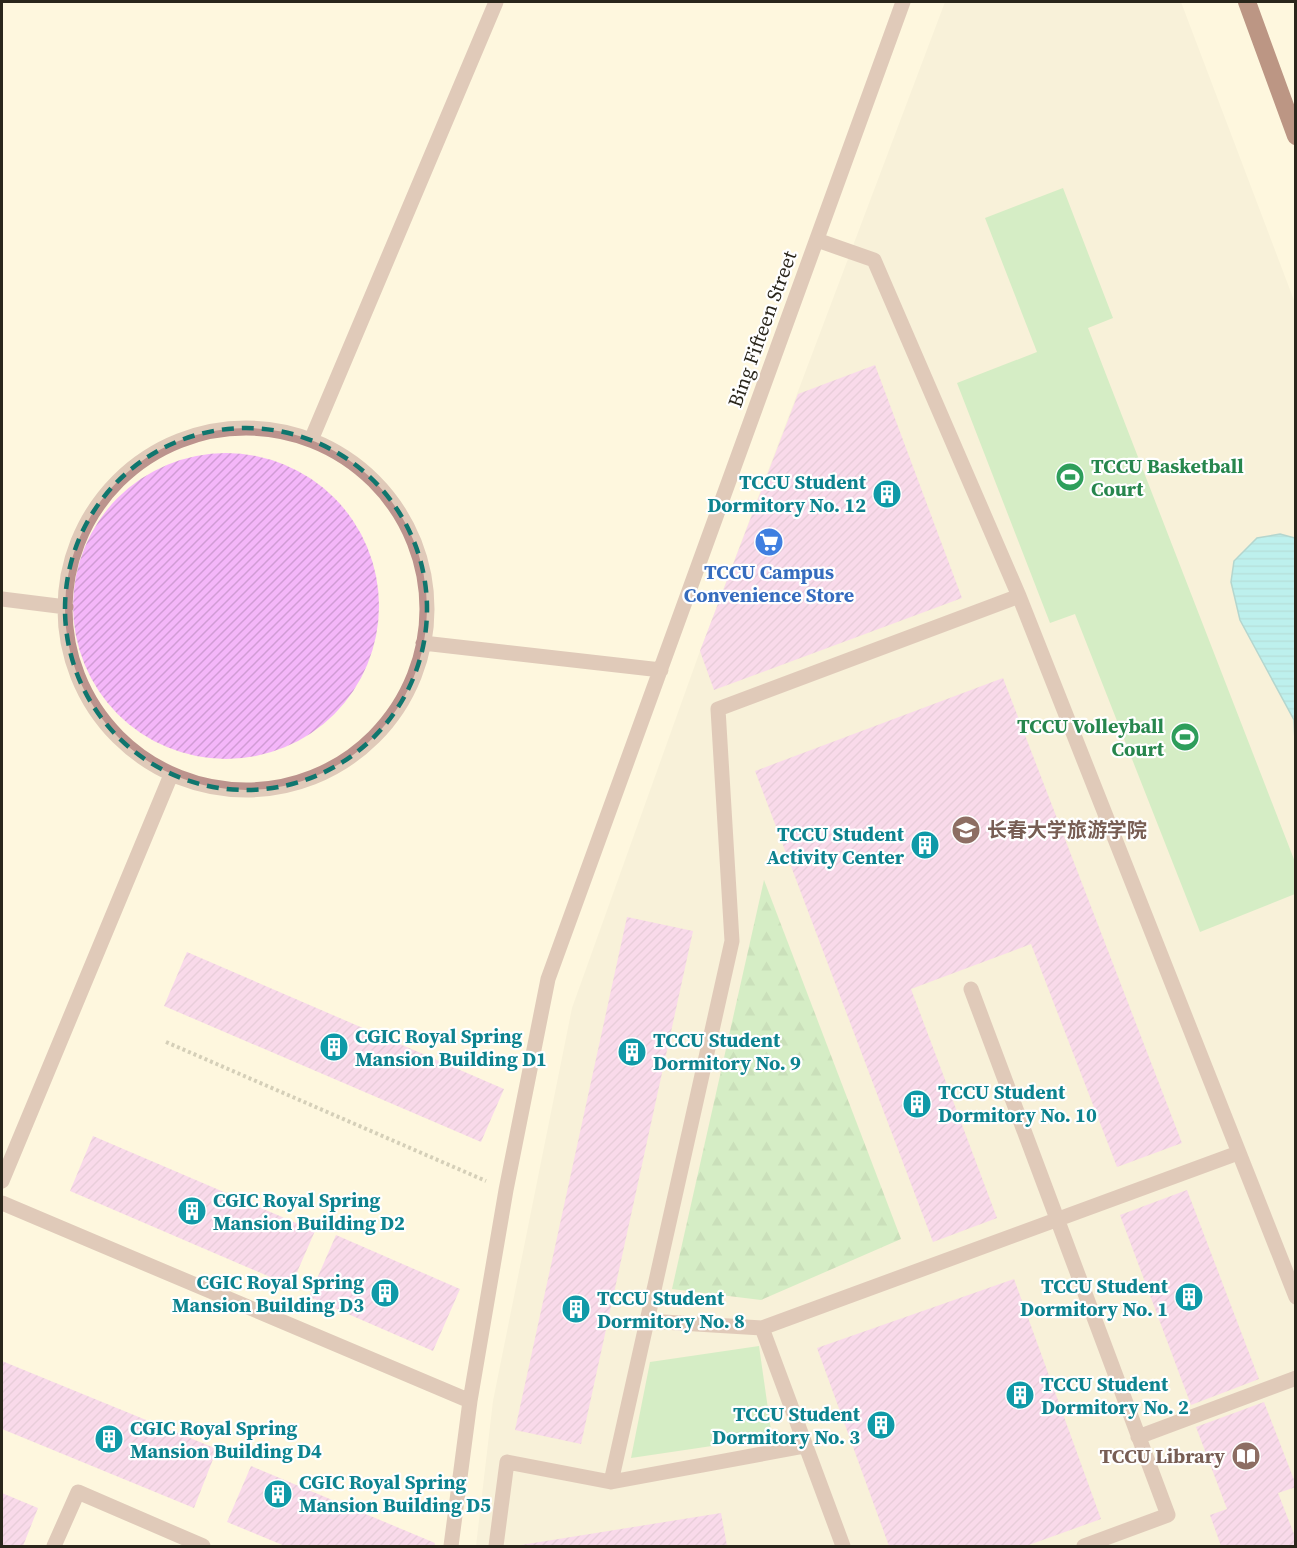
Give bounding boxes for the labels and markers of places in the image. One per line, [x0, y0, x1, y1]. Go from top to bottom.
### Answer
place label: TCCU Basketball Court [1091, 452, 1244, 503]
sports icon: TCCU Basketball Court [1054, 461, 1086, 493]
place label: TCCU Student Dormitory No. 12 [707, 468, 867, 519]
building icon: TCCU Student Dormitory No. 12 [871, 478, 903, 510]
supermarket icon: TCCU Campus Convenience Store [753, 526, 785, 558]
place label: TCCU Campus Convenience Store [684, 558, 854, 609]
place label: TCCU Volleyball Court [1017, 712, 1165, 763]
sports icon: TCCU Volleyball Court [1169, 721, 1201, 753]
school or university icon: 长春大学旅游学院 [950, 814, 982, 846]
place label: 长春大学旅游学院 [987, 816, 1147, 844]
place label: TCCU Student Activity Center [767, 820, 905, 871]
building icon: TCCU Student Activity Center [909, 829, 941, 861]
place label: CGIC Royal Spring Mansion Building D1 [355, 1022, 547, 1073]
place label: TCCU Student Dormitory No. 9 [653, 1026, 801, 1077]
building icon: CGIC Royal Spring Mansion Building D1 [318, 1031, 350, 1063]
building icon: TCCU Student Dormitory No. 9 [616, 1036, 648, 1068]
place label: TCCU Student Dormitory No. 10 [938, 1078, 1097, 1129]
building icon: TCCU Student Dormitory No. 10 [901, 1088, 933, 1120]
place label: CGIC Royal Spring Mansion Building D2 [213, 1186, 405, 1237]
building icon: CGIC Royal Spring Mansion Building D2 [176, 1195, 208, 1227]
place label: CGIC Royal Spring Mansion Building D3 [172, 1268, 364, 1319]
place label: TCCU Student Dormitory No. 1 [1020, 1272, 1169, 1323]
building icon: CGIC Royal Spring Mansion Building D3 [369, 1277, 401, 1309]
building icon: TCCU Student Dormitory No. 1 [1173, 1281, 1205, 1313]
place label: TCCU Student Dormitory No. 8 [597, 1284, 745, 1335]
building icon: TCCU Student Dormitory No. 8 [560, 1293, 592, 1325]
place label: TCCU Student Dormitory No. 2 [1041, 1370, 1189, 1421]
building icon: TCCU Student Dormitory No. 2 [1004, 1379, 1036, 1411]
place label: TCCU Student Dormitory No. 3 [712, 1400, 861, 1451]
building icon: TCCU Student Dormitory No. 3 [865, 1409, 897, 1441]
place label: CGIC Royal Spring Mansion Building D4 [130, 1414, 322, 1465]
building icon: CGIC Royal Spring Mansion Building D4 [93, 1423, 125, 1455]
library icon: TCCU Library [1230, 1440, 1262, 1472]
place label: TCCU Library [1100, 1442, 1225, 1470]
place label: CGIC Royal Spring Mansion Building D5 [299, 1468, 491, 1519]
building icon: CGIC Royal Spring Mansion Building D5 [262, 1478, 294, 1510]

